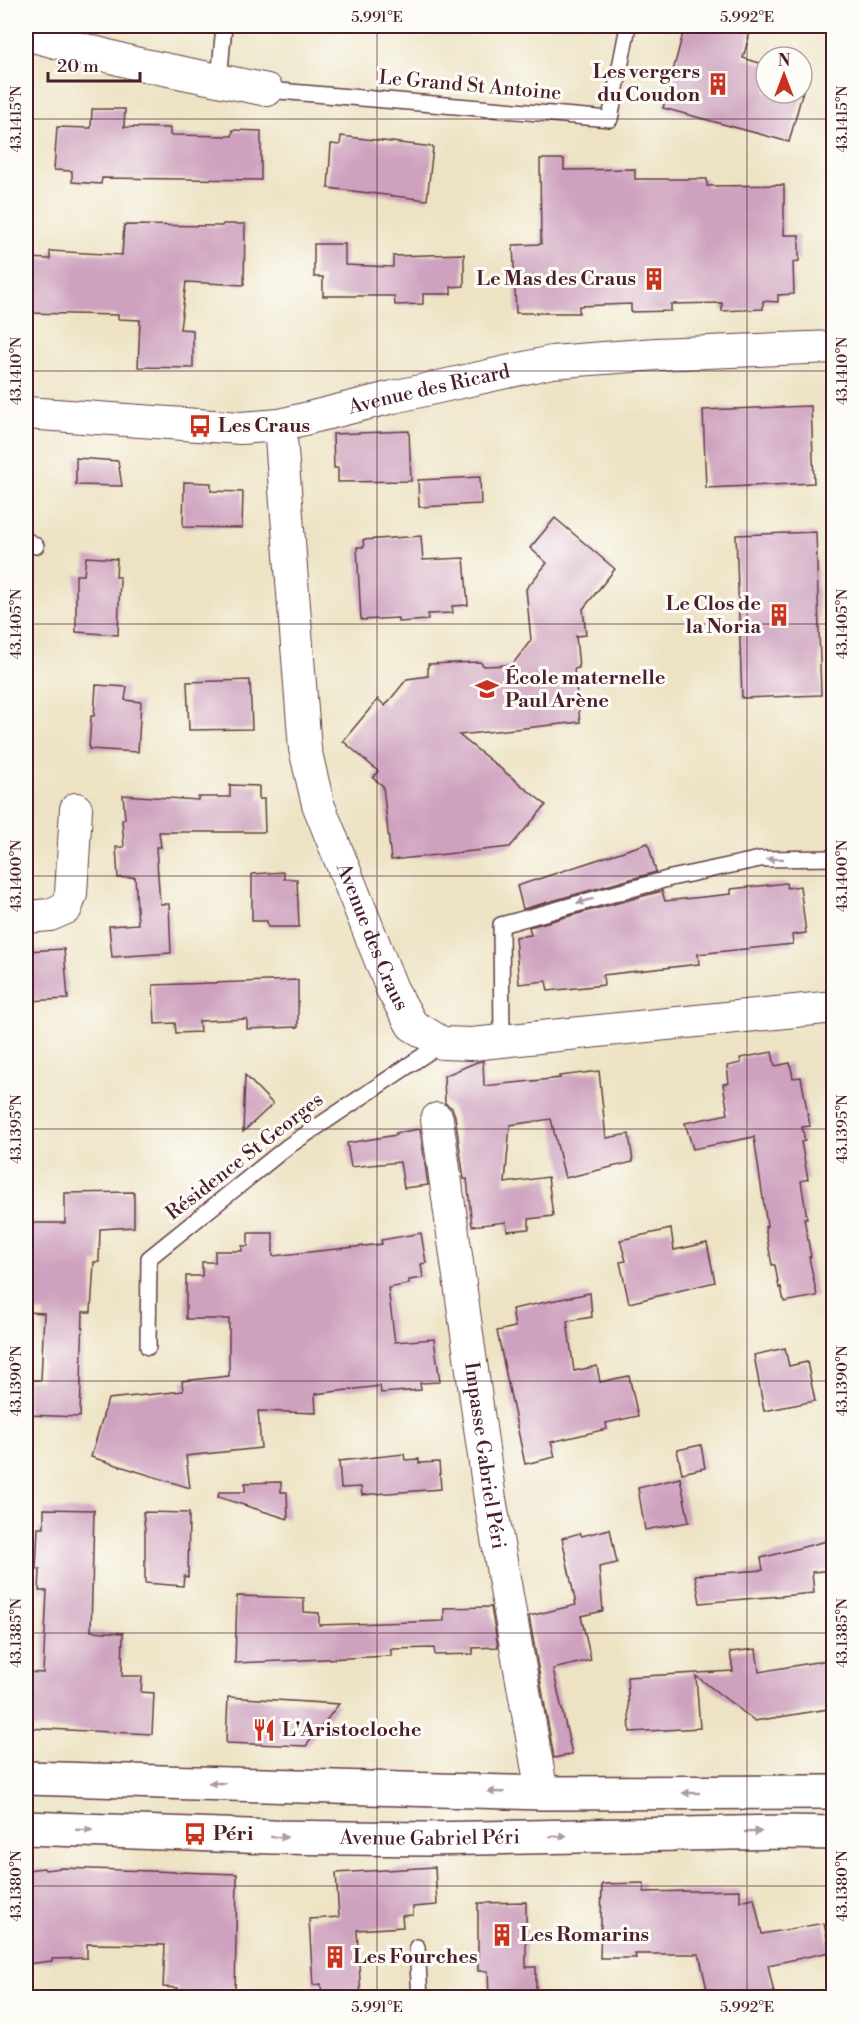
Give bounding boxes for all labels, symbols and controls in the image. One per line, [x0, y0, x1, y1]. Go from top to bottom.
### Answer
text: 5.991°E [351, 8, 403, 27]
text: 5.992°E [720, 8, 774, 27]
scale bar [48, 45, 140, 83]
north arrow [754, 45, 814, 105]
text: N [778, 51, 791, 71]
text: 20 m [57, 55, 99, 78]
place label: Les vergers du Coudon [593, 60, 701, 108]
street label: Le Grand St Antoine [378, 66, 562, 106]
building icon: Les vergers du Coudon [705, 71, 731, 97]
text: 43.1415°N [7, 86, 26, 152]
text: 43.1415°N [833, 86, 852, 152]
building icon: Le Mas des Craus [641, 266, 667, 292]
place label: Le Mas des Craus [476, 267, 636, 292]
text: 43.1410°N [7, 337, 26, 405]
text: 43.1410°N [833, 337, 852, 405]
street label: Avenue des Ricard [345, 359, 513, 420]
bus stop icon: Les Craus [187, 413, 213, 439]
place label: Les Craus [218, 414, 310, 439]
text: 43.1405°N [7, 589, 26, 659]
text: 43.1405°N [833, 589, 852, 659]
place label: Le Clos de la Noria [666, 592, 761, 640]
building icon: Le Clos de la Noria [766, 602, 792, 628]
place label: École maternelle Paul Arène [505, 665, 666, 714]
school or university icon: École maternelle Paul Arène [474, 676, 500, 702]
text: 43.1400°N [7, 840, 26, 912]
text: 43.1400°N [833, 840, 852, 912]
one-way arrow [766, 854, 785, 864]
street label: Avenue des Craus [330, 859, 414, 1015]
one-way arrow [576, 897, 594, 907]
street label: Résidence St Georges [161, 1088, 329, 1226]
text: 43.1395°N [7, 1094, 26, 1164]
text: 43.1395°N [833, 1094, 852, 1164]
text: 43.1390°N [7, 1345, 26, 1417]
text: 43.1390°N [833, 1345, 852, 1417]
street label: Impasse Gabriel Péri [459, 1361, 511, 1551]
text: 43.1385°N [7, 1598, 26, 1668]
text: 43.1385°N [833, 1598, 852, 1668]
restaurant icon: L'Aristocloche [251, 1717, 277, 1743]
place label: L'Aristocloche [282, 1718, 422, 1743]
one-way arrow [208, 1779, 227, 1788]
one-way arrow [487, 1787, 506, 1796]
one-way arrow [682, 1788, 701, 1798]
bus stop icon: Péri [182, 1821, 208, 1847]
place label: Péri [213, 1822, 254, 1847]
one-way arrow [74, 1825, 93, 1834]
street label: Avenue Gabriel Péri [338, 1825, 521, 1852]
one-way arrow [743, 1828, 762, 1837]
one-way arrow [269, 1832, 288, 1841]
one-way arrow [548, 1832, 567, 1841]
text: 43.1380°N [7, 1850, 26, 1922]
text: 43.1380°N [833, 1850, 852, 1922]
building icon: Les Romarins [489, 1922, 515, 1948]
place label: Les Romarins [520, 1923, 649, 1948]
building icon: Les Fourches [322, 1944, 348, 1970]
place label: Les Fourches [353, 1945, 478, 1970]
text: 5.991°E [351, 1998, 403, 2017]
text: 5.992°E [720, 1998, 774, 2017]

